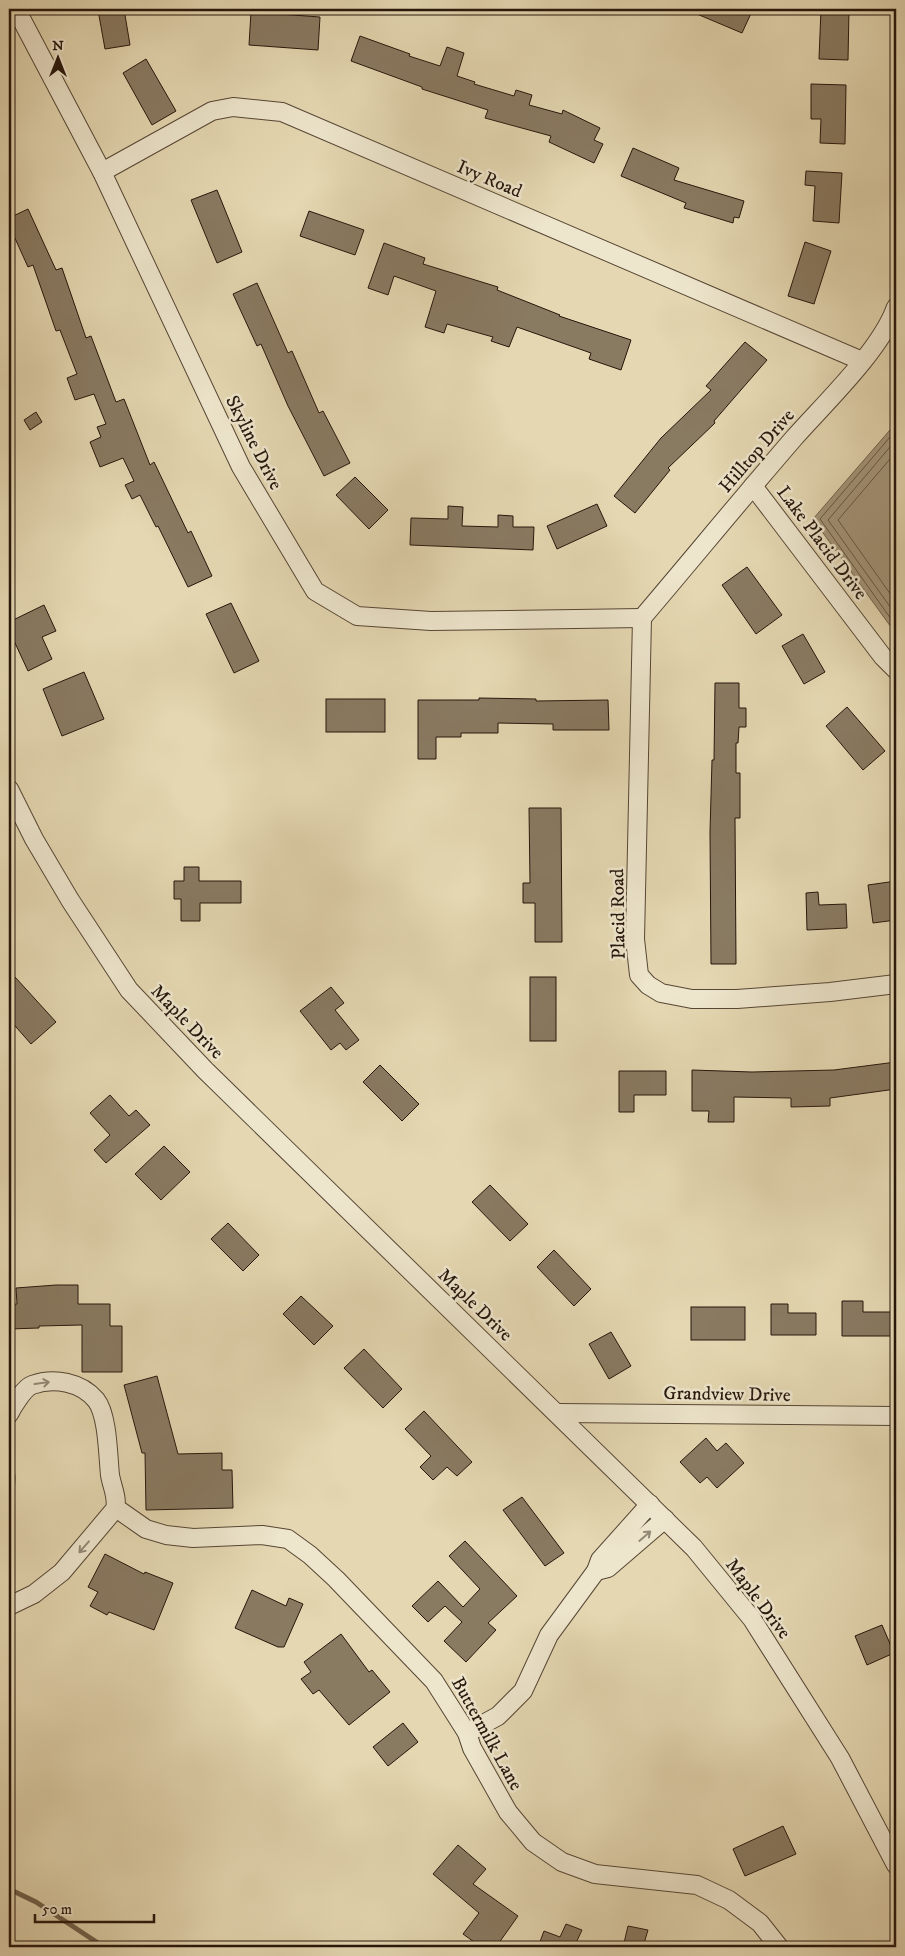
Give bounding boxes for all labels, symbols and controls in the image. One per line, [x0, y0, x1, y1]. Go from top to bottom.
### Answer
north arrow [32, 32, 82, 82]
text: N [52, 37, 64, 55]
street label: Ivy Road [453, 155, 526, 204]
street label: Skyline Drive [220, 392, 287, 494]
street label: Hilltop Drive [715, 404, 800, 498]
street label: Lake Placid Drive [772, 481, 872, 604]
street label: Placid Road [606, 868, 631, 960]
street label: Maple Drive [146, 980, 228, 1064]
street label: Maple Drive [433, 1264, 517, 1346]
one-way arrow [34, 1378, 50, 1388]
street label: Grandview Drive [663, 1382, 791, 1407]
one-way arrow [639, 1530, 652, 1542]
one-way arrow [78, 1540, 90, 1553]
street label: Maple Drive [720, 1554, 796, 1644]
street label: Buttermilk Lane [446, 1673, 527, 1795]
scale bar [35, 1891, 154, 1923]
text: 50 m [42, 1900, 72, 1919]

